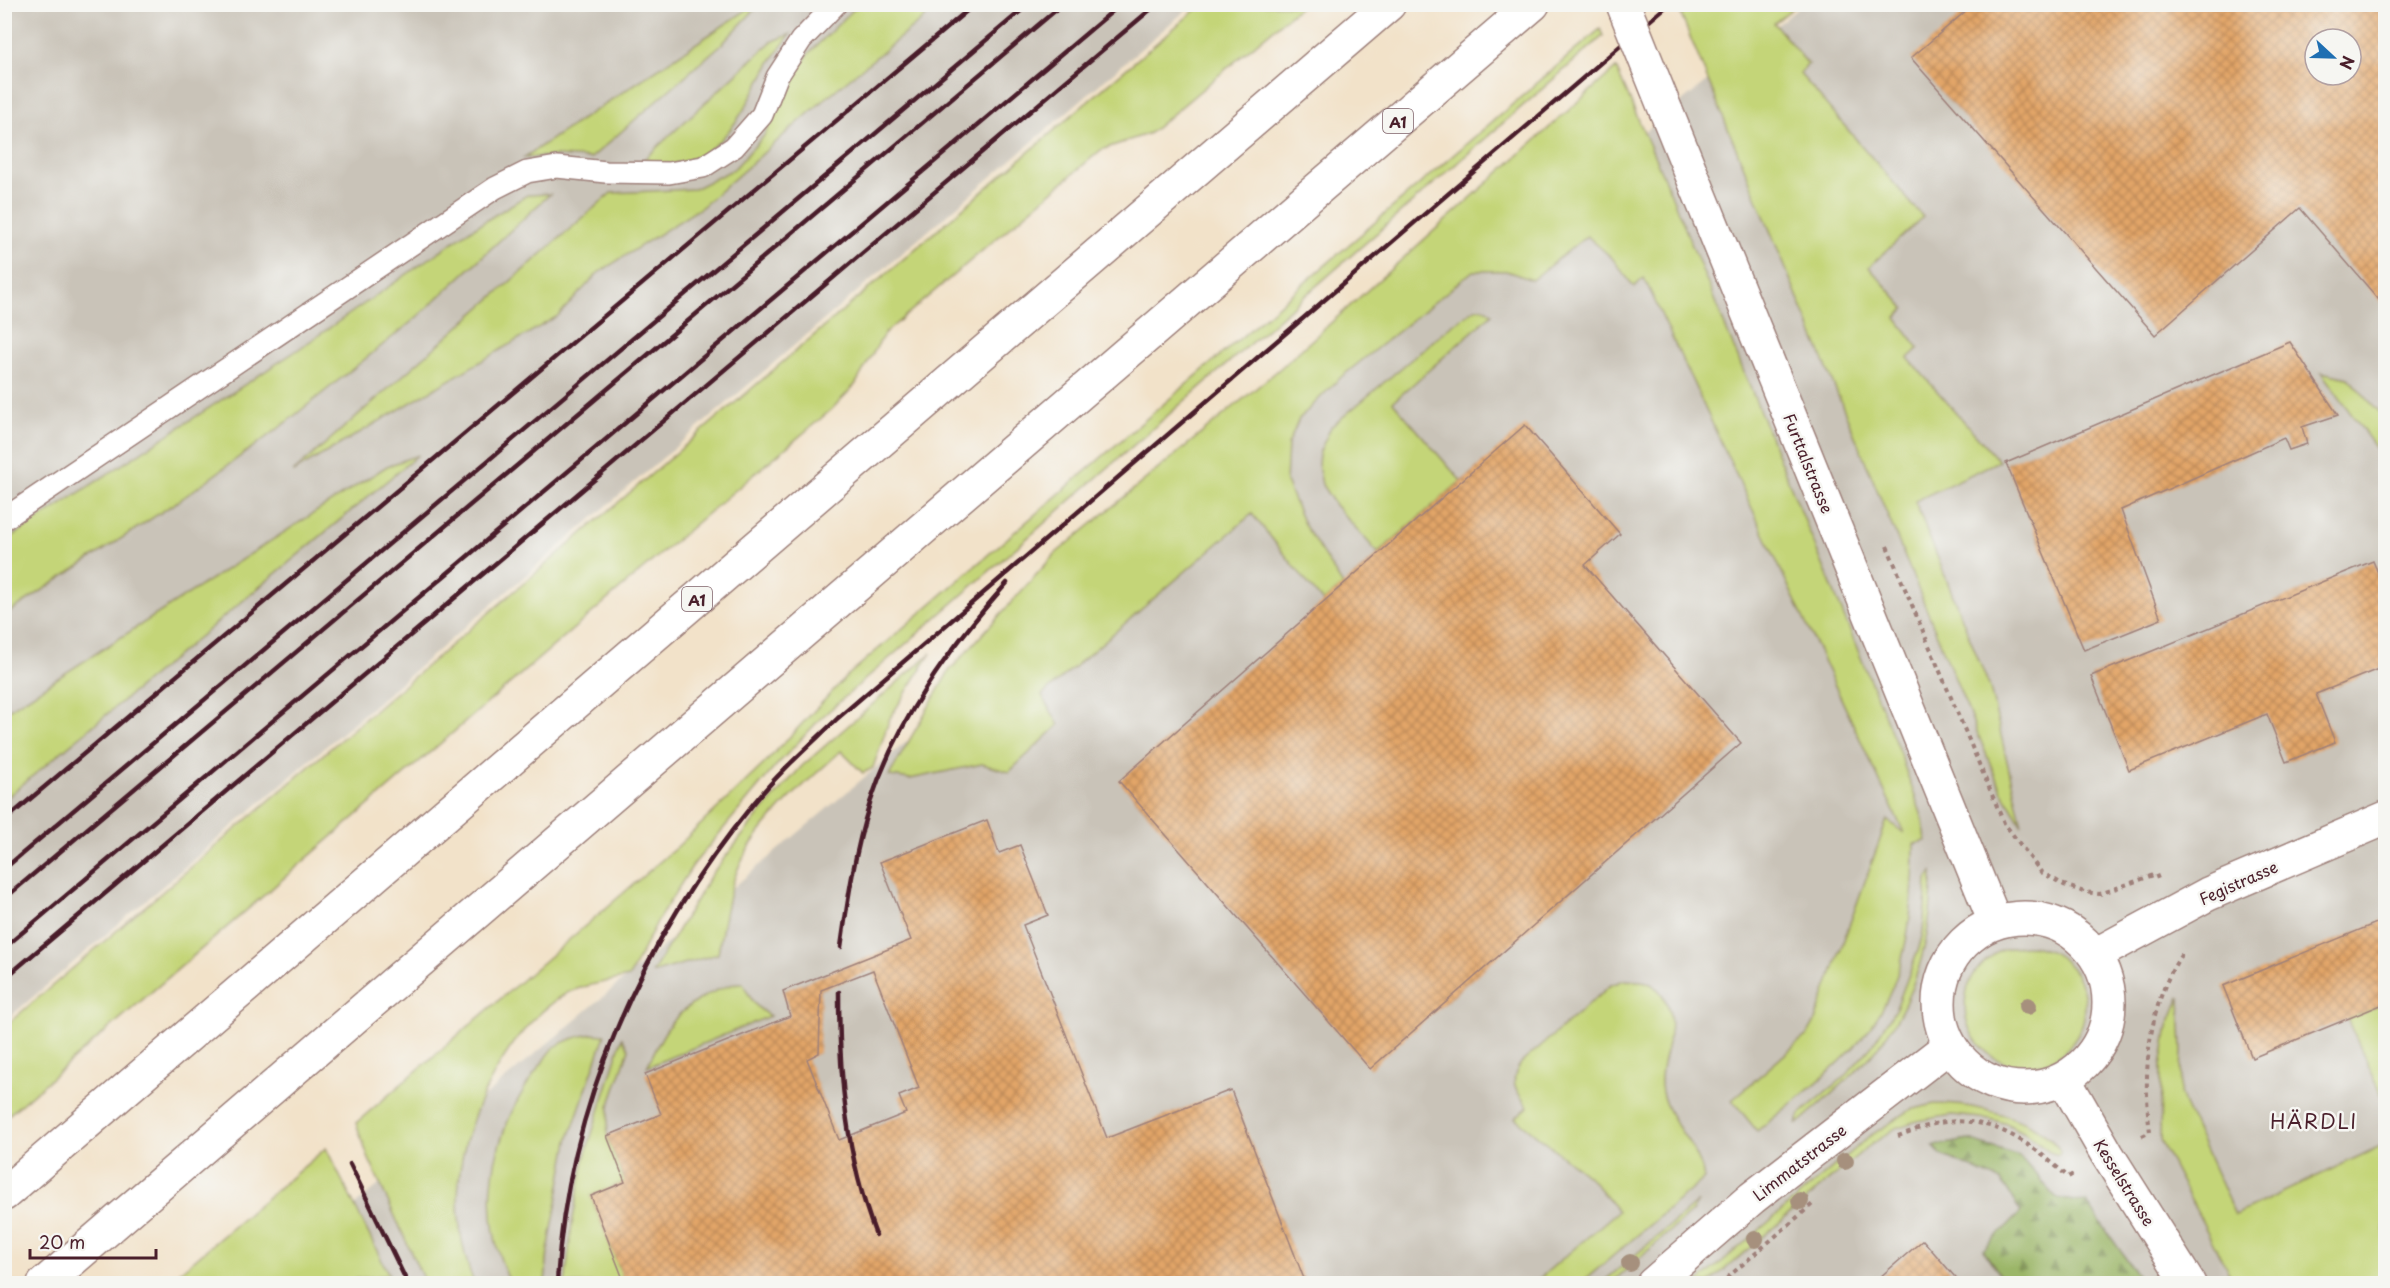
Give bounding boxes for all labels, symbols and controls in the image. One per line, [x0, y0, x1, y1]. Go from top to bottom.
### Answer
north arrow [2303, 27, 2363, 87]
text: N [2334, 53, 2361, 73]
road number: A1 [1383, 109, 1413, 133]
street label: Furttalstrasse [1778, 409, 1840, 517]
road number: A1 [682, 587, 712, 611]
street label: Fegistrasse [2195, 854, 2281, 910]
district label: HÄRDLI [2270, 1106, 2358, 1136]
street label: Limmatstrasse [1747, 1118, 1851, 1206]
street label: Kesselstrasse [2089, 1134, 2161, 1230]
scale bar [30, 1222, 156, 1260]
text: 20 m [39, 1228, 85, 1255]

